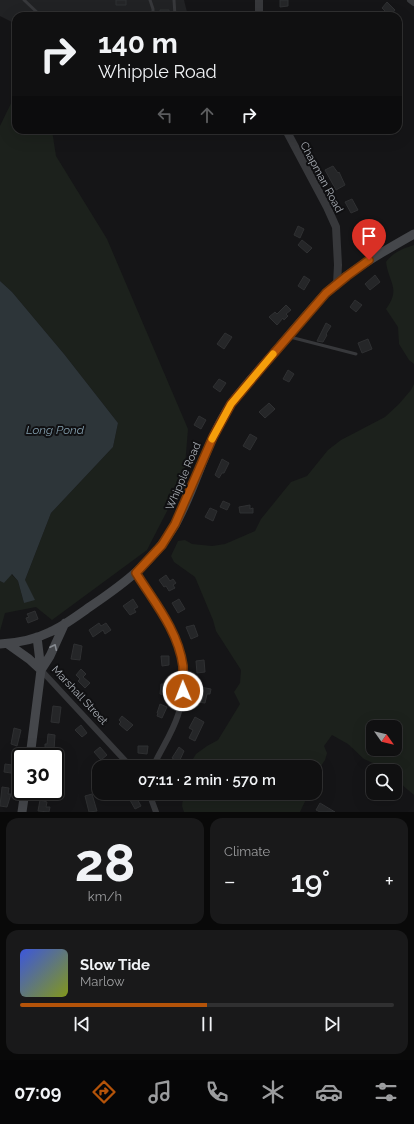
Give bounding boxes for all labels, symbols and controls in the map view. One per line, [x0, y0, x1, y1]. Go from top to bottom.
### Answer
text: 140 m [98, 27, 178, 60]
icon: right [32, 28, 84, 80]
text: Whipple Road [98, 61, 217, 82]
icon: left [154, 104, 176, 126]
icon: ahead [196, 104, 218, 126]
icon: right [238, 104, 260, 126]
street label: Chapman Road [297, 140, 346, 215]
pin [352, 219, 386, 260]
icon: arrive [358, 225, 380, 247]
water label: Long Pond [26, 423, 85, 437]
street label: Whipple Road [163, 440, 204, 512]
one-way arrow [49, 644, 57, 651]
street label: Marshall Street [49, 663, 111, 728]
position arrow [162, 670, 204, 712]
north arrow [366, 720, 402, 756]
map controls [366, 720, 402, 800]
speed limit sign: 30 [12, 748, 64, 800]
button: search [366, 764, 402, 800]
text: 07:11 · 2 min · 570 m [138, 771, 276, 789]
text: 28 [75, 832, 135, 893]
text: Climate [224, 844, 270, 859]
text: 19° [291, 864, 330, 899]
text: − [224, 868, 236, 894]
text: + [385, 868, 394, 894]
text: km/h [88, 889, 122, 904]
text: Slow Tide [80, 956, 150, 974]
text: Marlow [80, 974, 125, 989]
icon: previous [71, 1013, 93, 1035]
icon: pause [196, 1013, 218, 1035]
icon: next [321, 1013, 343, 1035]
icon: directions [90, 1078, 118, 1106]
icon: music [146, 1078, 174, 1106]
icon: phone [203, 1078, 231, 1106]
icon: climate [259, 1078, 287, 1106]
icon: car [315, 1078, 343, 1106]
icon: filters [372, 1078, 400, 1106]
text: 07:09 [14, 1082, 61, 1103]

